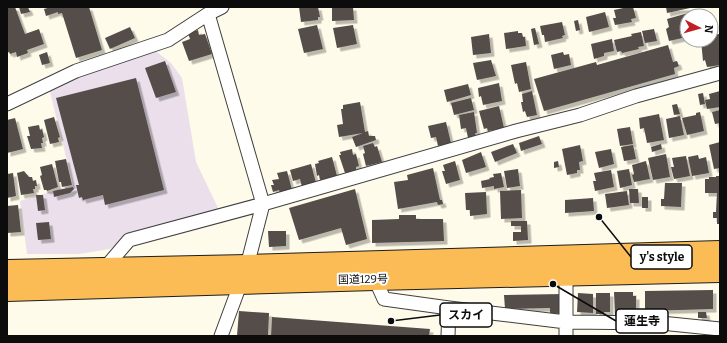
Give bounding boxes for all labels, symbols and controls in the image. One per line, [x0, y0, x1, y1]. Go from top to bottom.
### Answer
north arrow [679, 8, 719, 48]
text: N [701, 24, 715, 34]
callout: y's style [631, 245, 692, 269]
text: y's style [639, 250, 685, 264]
street label: 国道129号 [338, 273, 388, 286]
callout: スカイ [440, 303, 492, 327]
text: スカイ [448, 308, 484, 322]
callout: 蓮生寺 [616, 309, 668, 333]
text: 蓮生寺 [624, 314, 660, 328]

